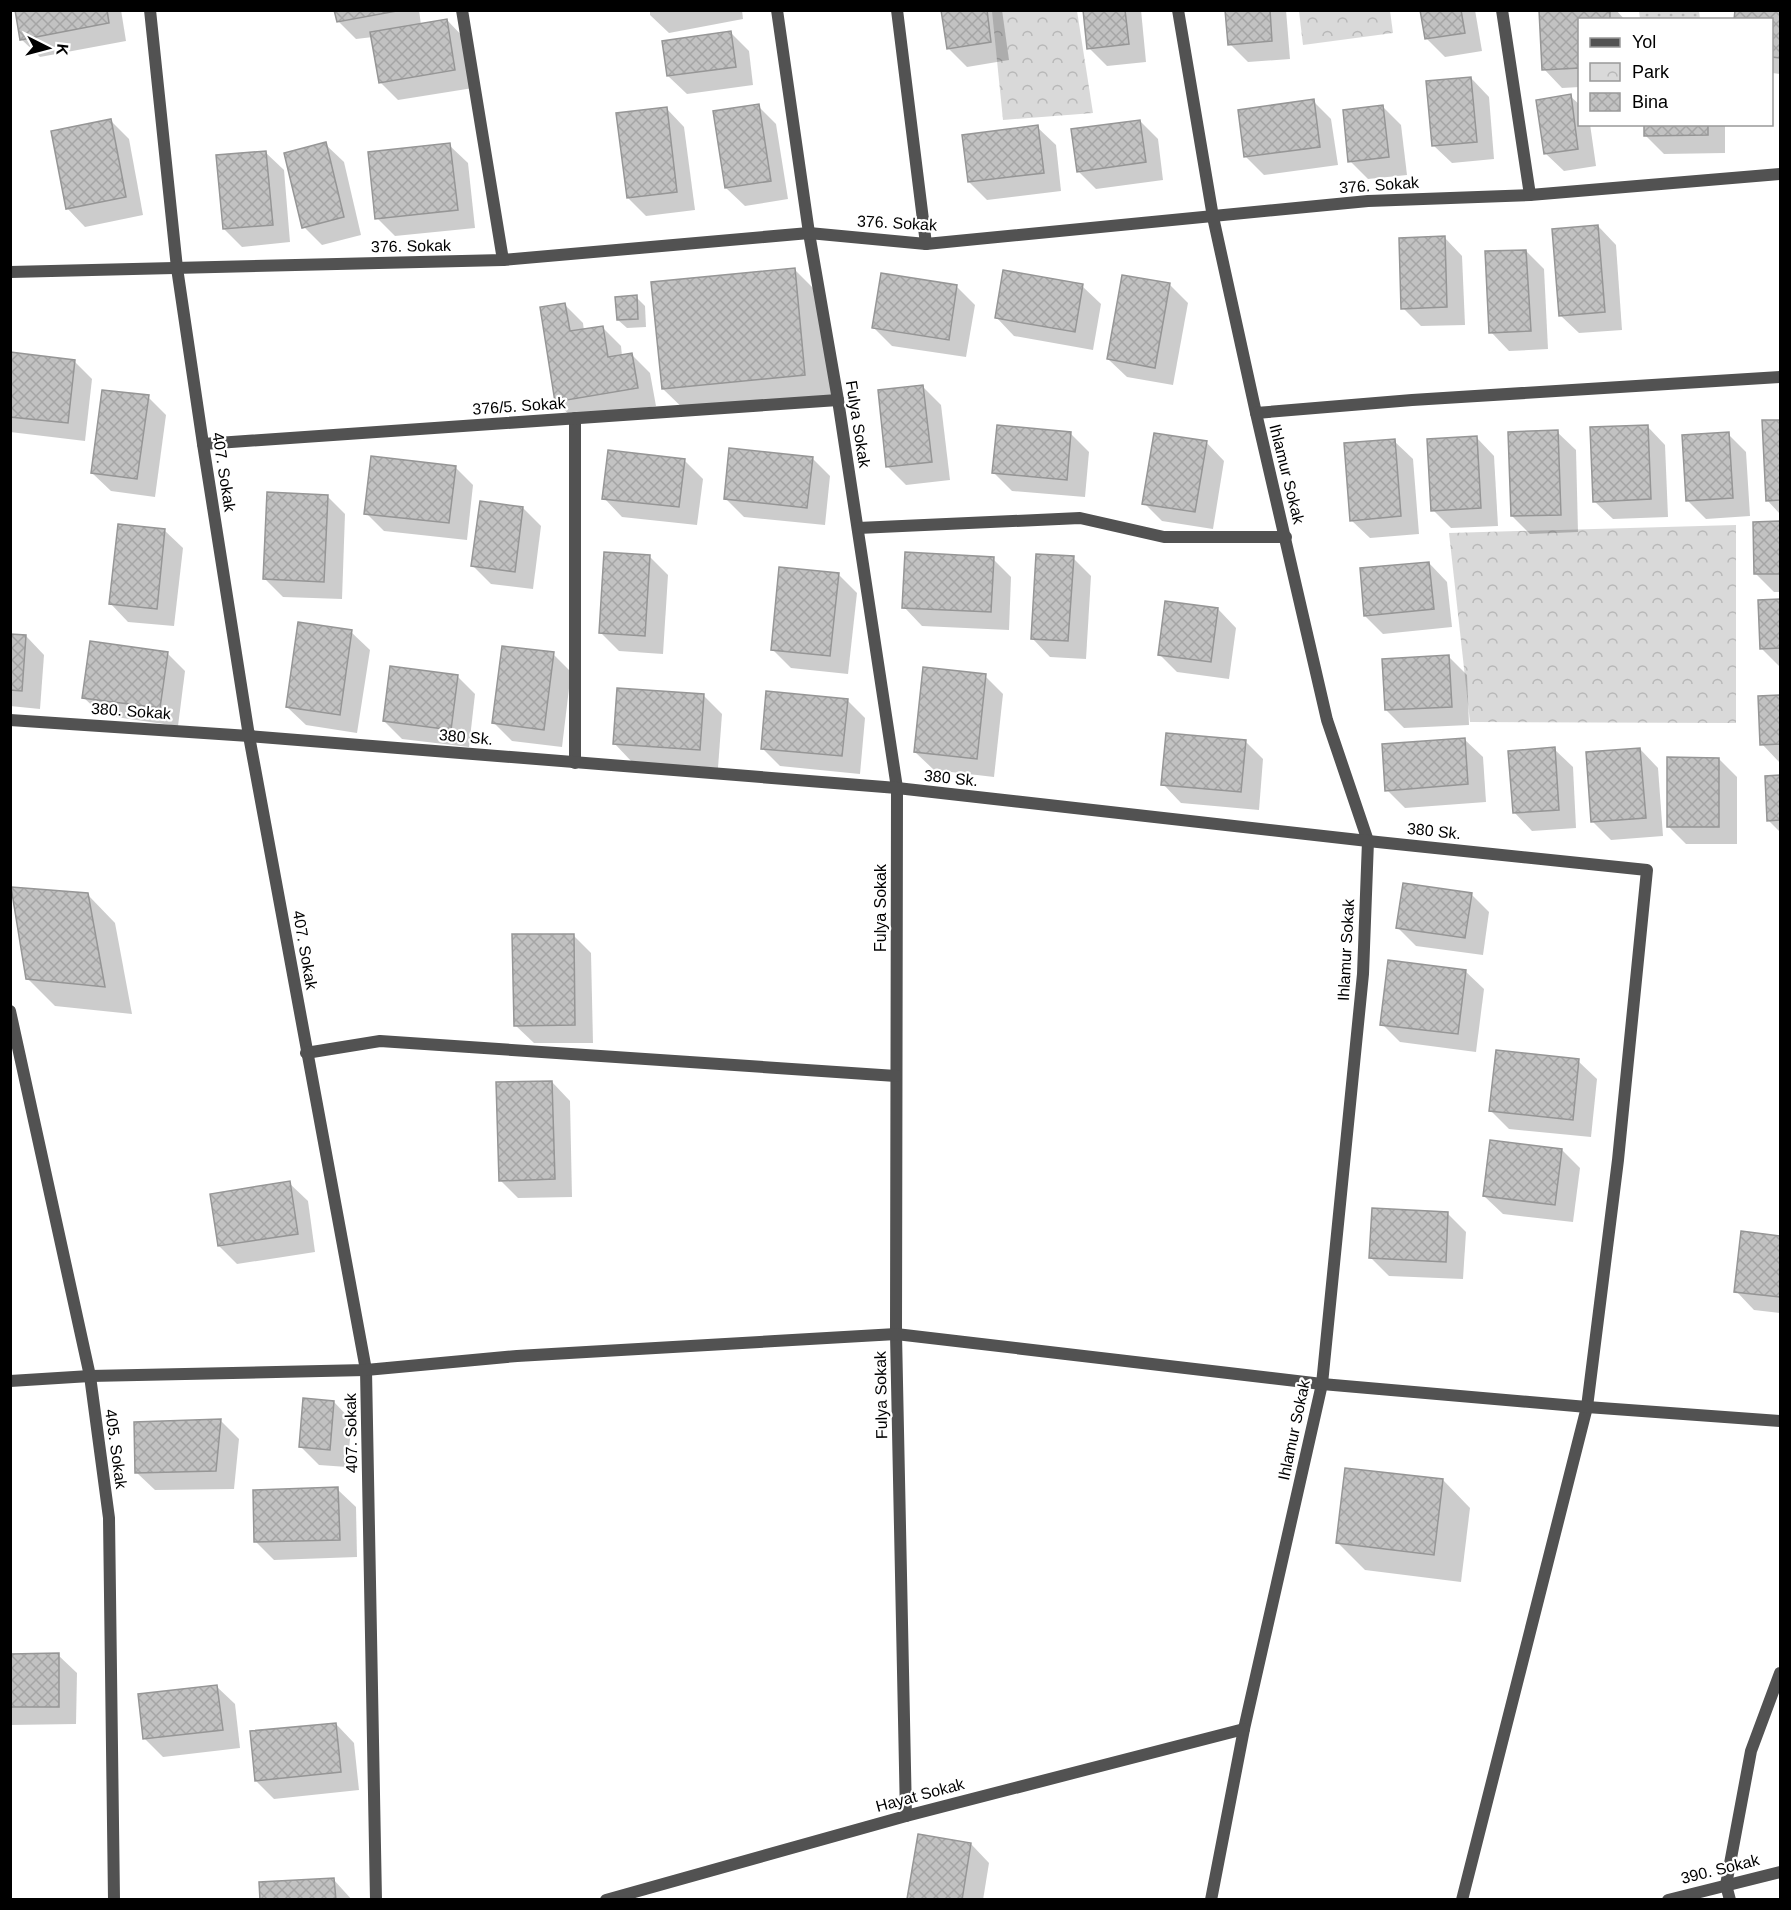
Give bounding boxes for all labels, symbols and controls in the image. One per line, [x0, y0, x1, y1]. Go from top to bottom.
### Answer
north arrow [18, 18, 78, 78]
legend [1578, 18, 1773, 126]
text: Yol [1632, 32, 1656, 52]
text: K [53, 43, 71, 57]
text: Park [1632, 62, 1670, 82]
text: Bina [1632, 92, 1669, 112]
street label: 376. Sokak [1338, 174, 1421, 196]
street label: 376. Sokak [857, 212, 938, 234]
street label: 376. Sokak [371, 237, 452, 255]
street label: Fulya Sokak [843, 379, 873, 470]
street label: 376/5. Sokak [472, 394, 567, 418]
street label: Ihlamur Sokak [1266, 422, 1308, 527]
street label: 407. Sokak [209, 431, 239, 514]
street label: 380. Sokak [90, 700, 173, 722]
street label: 380 Sk. [438, 726, 494, 748]
street label: 380 Sk. [923, 767, 979, 789]
street label: 380 Sk. [1406, 820, 1462, 842]
street label: Fulya Sokak [872, 863, 889, 952]
street label: Ihlamur Sokak [1335, 897, 1357, 1002]
street label: 407. Sokak [290, 909, 320, 992]
street label: Fulya Sokak [872, 1350, 890, 1439]
street label: Ihlamur Sokak [1275, 1377, 1313, 1482]
street label: 407. Sokak [342, 1392, 360, 1473]
street label: 405. Sokak [102, 1408, 130, 1491]
street label: Hayat Sokak [874, 1775, 967, 1815]
street label: 390. Sokak [1679, 1851, 1762, 1887]

